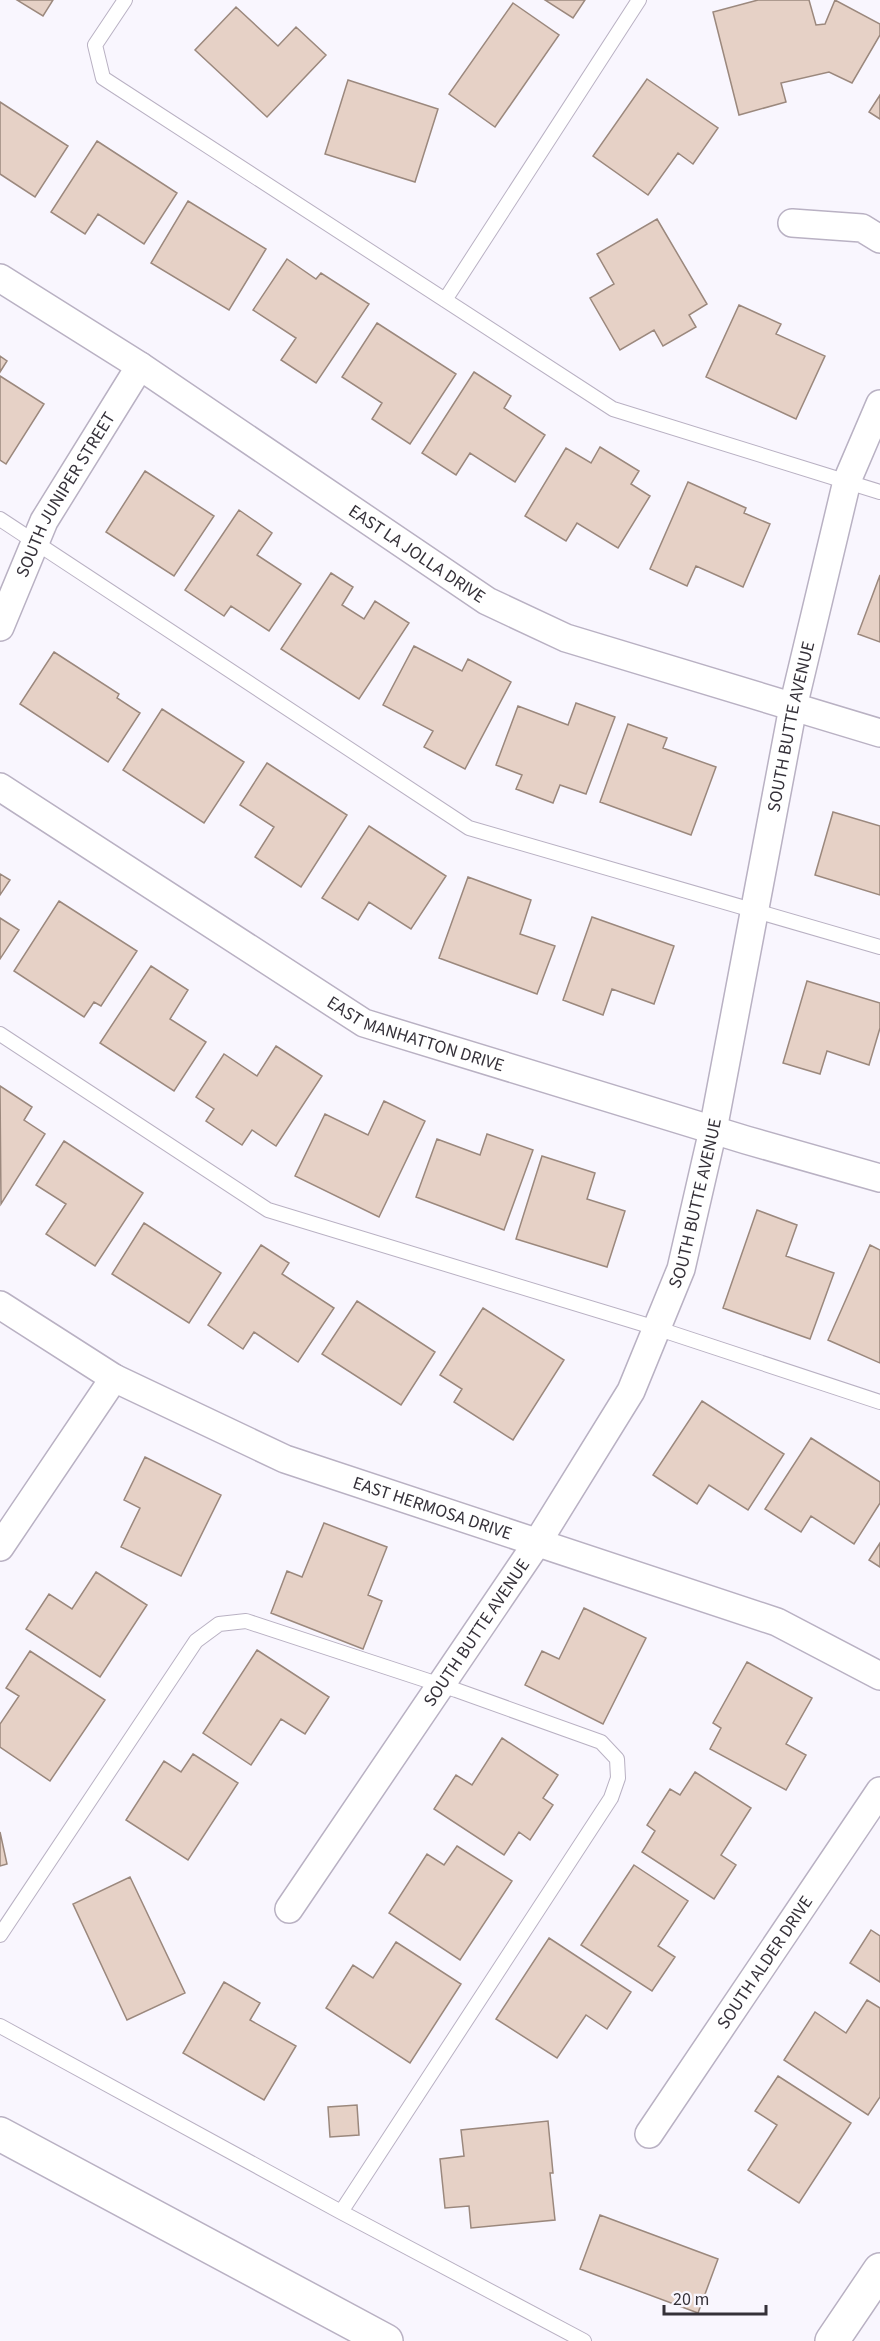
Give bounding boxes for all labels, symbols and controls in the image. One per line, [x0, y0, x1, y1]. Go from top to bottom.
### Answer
street label: SOUTH JUNIPER STREET [10, 407, 122, 581]
street label: EAST LA JOLLA DRIVE [343, 499, 490, 609]
street label: SOUTH BUTTE AVENUE [761, 639, 821, 814]
street label: EAST MANHATTON DRIVE [322, 990, 507, 1078]
street label: SOUTH BUTTE AVENUE [662, 1116, 728, 1292]
street label: EAST HERMOSA DRIVE [350, 1470, 515, 1546]
street label: SOUTH BUTTE AVENUE [418, 1554, 536, 1712]
street label: SOUTH ALDER DRIVE [711, 1891, 819, 2034]
scale bar [664, 2278, 766, 2316]
text: 20 m [673, 2287, 709, 2312]

